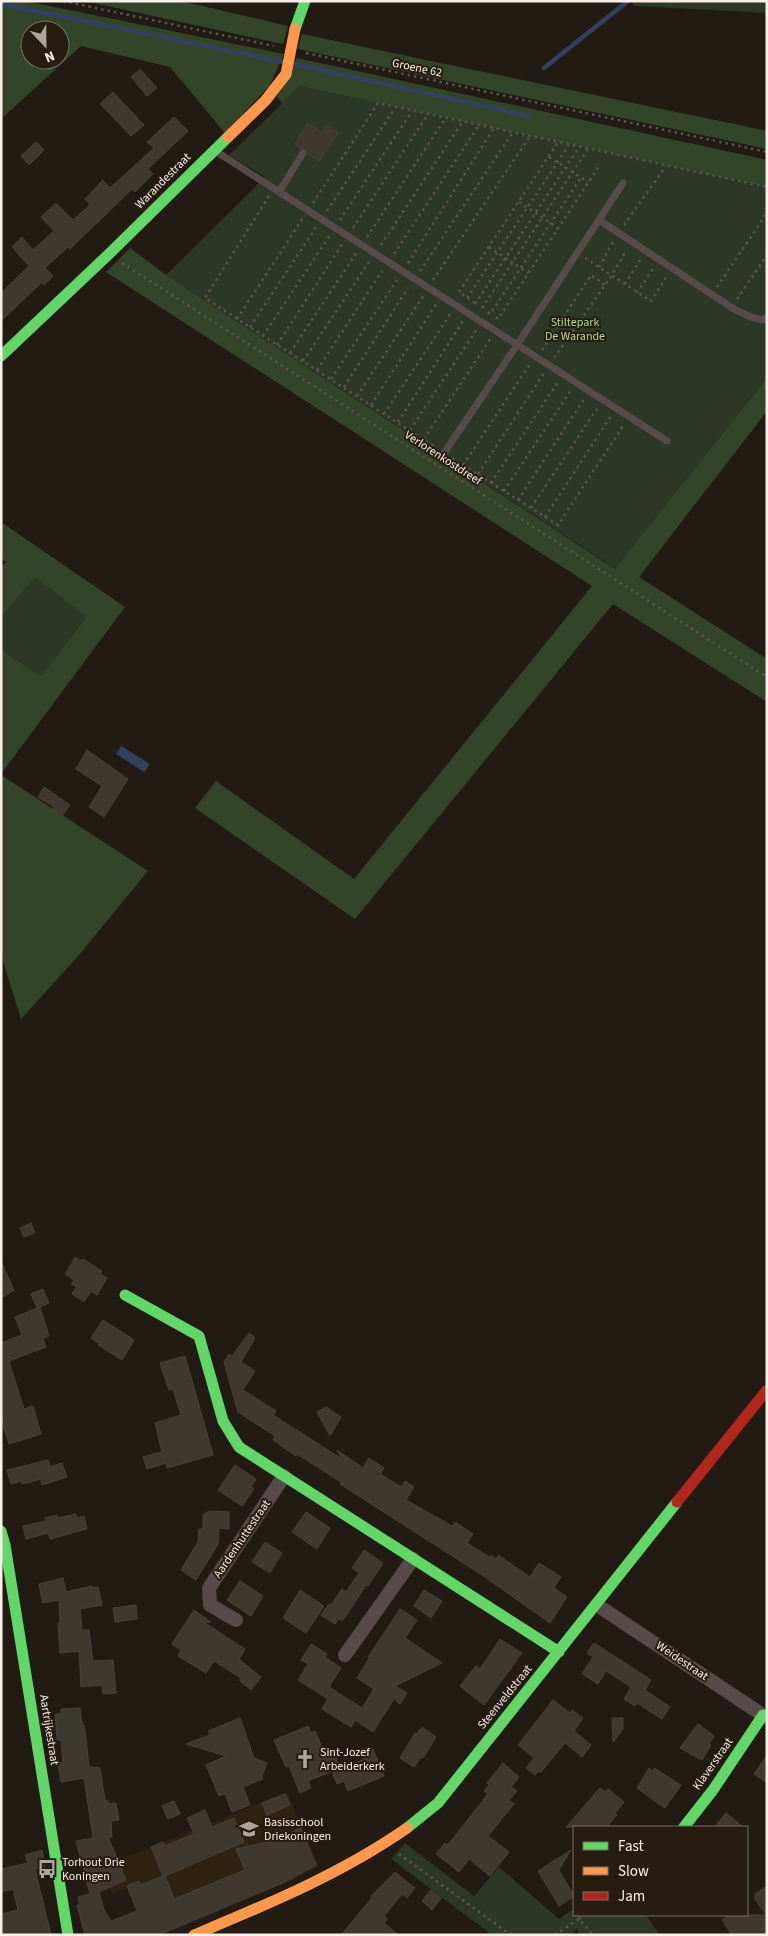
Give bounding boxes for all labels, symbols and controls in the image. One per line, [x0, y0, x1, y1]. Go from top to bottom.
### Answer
north arrow [20, 20, 70, 70]
text: N [41, 45, 58, 67]
street label: Groene 62 [390, 54, 444, 82]
street label: Warandestraat [131, 149, 195, 213]
park label: Stiltepark De Warande [545, 314, 605, 345]
street label: Verlorenkostdreef [401, 427, 485, 490]
street label: Aardenhuttestraat [209, 1496, 275, 1582]
street label: Weidestraat [653, 1637, 711, 1685]
street label: Steenveldstraat [474, 1661, 536, 1733]
street label: Aartrijkestraat [35, 1693, 63, 1767]
street label: Klaverstraat [689, 1734, 737, 1794]
place label: Sint-Jozef Arbeiderkerk [320, 1744, 385, 1775]
church icon: Sint-Jozef Arbeiderkerk [294, 1748, 316, 1770]
place label: Basisschool Driekoningen [264, 1814, 331, 1845]
school or university icon: Basisschool Driekoningen [238, 1818, 260, 1840]
legend [573, 1826, 748, 1916]
text: Fast [618, 1836, 644, 1857]
place label: Torhout Drie Koningen [62, 1854, 125, 1885]
bus stop icon: Torhout Drie Koningen [36, 1858, 58, 1880]
text: Slow [618, 1861, 649, 1882]
text: Jam [618, 1886, 645, 1907]

